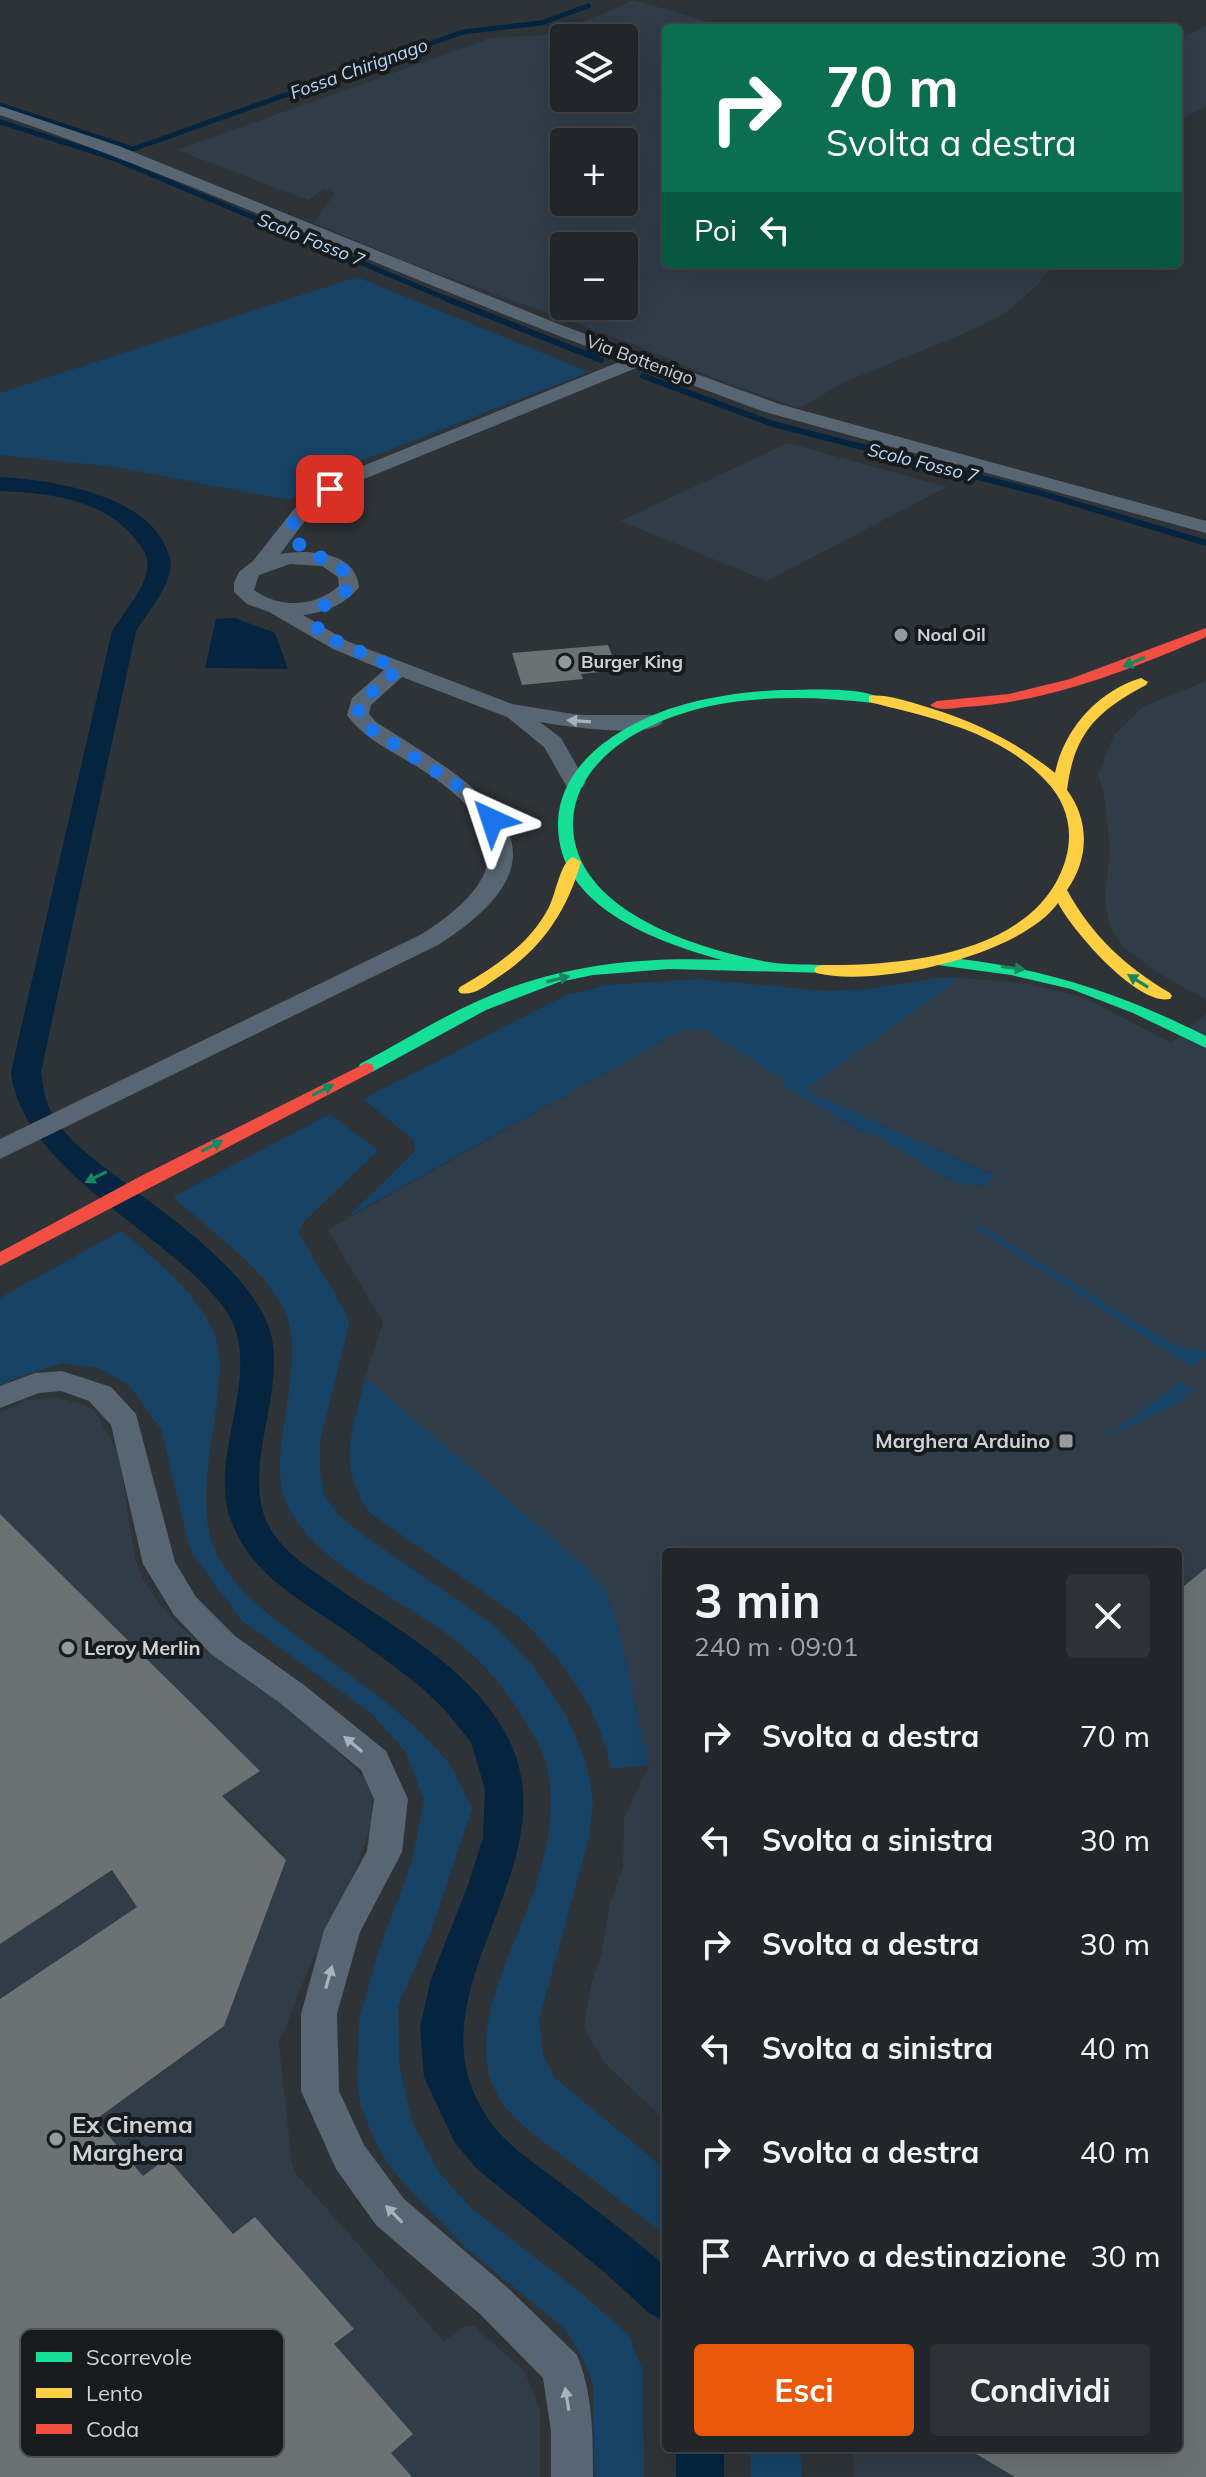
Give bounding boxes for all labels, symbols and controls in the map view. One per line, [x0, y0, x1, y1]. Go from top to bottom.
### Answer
map controls [550, 24, 638, 320]
button: layers [550, 24, 638, 112]
water label: Fossa Chirignago [287, 33, 431, 104]
text: 70 m [826, 51, 959, 121]
icon: right [694, 56, 798, 160]
text: Svolta a destra [826, 120, 1077, 165]
button: + [550, 128, 638, 216]
water label: Scolo Fosso 7 [254, 208, 368, 271]
icon: left [753, 208, 797, 252]
text: Poi [694, 211, 737, 249]
button: − [550, 232, 638, 320]
street label: Via Bottenigo [583, 329, 697, 390]
water label: Scolo Fosso 7 [865, 438, 981, 487]
pin [296, 455, 364, 523]
icon: arrive [308, 467, 352, 511]
place label: Noal Oil [917, 623, 986, 646]
marker: Noal Oil [892, 626, 910, 644]
place label: Burger King [581, 650, 683, 673]
marker: Burger King [556, 653, 574, 671]
one-way arrow [1122, 656, 1146, 669]
one-way arrow [566, 715, 591, 728]
position arrow [450, 778, 534, 862]
one-way arrow [1001, 962, 1026, 975]
one-way arrow [545, 973, 570, 985]
one-way arrow [1127, 974, 1149, 988]
one-way arrow [311, 1083, 334, 1096]
one-way arrow [200, 1140, 223, 1153]
one-way arrow [85, 1170, 108, 1183]
place label: Marghera Arduino [875, 1428, 1050, 1453]
marker: Marghera Arduino [1057, 1432, 1075, 1450]
text: 3 min [694, 1570, 821, 1630]
button: close [1066, 1574, 1150, 1658]
text: 240 m · 09:01 [694, 1630, 858, 1663]
place label: Leroy Merlin [84, 1635, 200, 1660]
marker: Leroy Merlin [59, 1639, 77, 1657]
icon: right [694, 1714, 738, 1758]
text: Svolta a destra [762, 1717, 979, 1755]
text: 70 m [1080, 1717, 1150, 1755]
one-way arrow [342, 1735, 363, 1752]
icon: left [694, 1818, 738, 1862]
text: Svolta a sinistra [762, 1821, 993, 1859]
text: 30 m [1080, 1821, 1150, 1859]
icon: right [694, 1922, 738, 1966]
text: Svolta a destra [762, 1925, 979, 1963]
text: 30 m [1080, 1925, 1150, 1963]
one-way arrow [323, 1964, 336, 1988]
icon: left [694, 2026, 738, 2070]
text: Svolta a sinistra [762, 2029, 993, 2067]
text: 40 m [1080, 2029, 1150, 2067]
place label: Ex Cinema Marghera [72, 2109, 193, 2167]
marker: Ex Cinema Marghera [47, 2130, 65, 2148]
icon: right [694, 2130, 738, 2174]
text: Svolta a destra [762, 2133, 979, 2171]
text: 40 m [1080, 2133, 1150, 2171]
one-way arrow [385, 2205, 404, 2224]
icon: arrive [694, 2234, 738, 2278]
text: Arrivo a destinazione [762, 2237, 1066, 2275]
text: 30 m [1090, 2237, 1161, 2275]
legend [20, 2329, 284, 2457]
text: Scorrevole [86, 2343, 192, 2371]
button: Esci [694, 2344, 914, 2436]
button: Condividi [930, 2344, 1150, 2436]
text: Lento [86, 2379, 143, 2407]
one-way arrow [560, 2387, 573, 2412]
text: Coda [86, 2415, 139, 2443]

